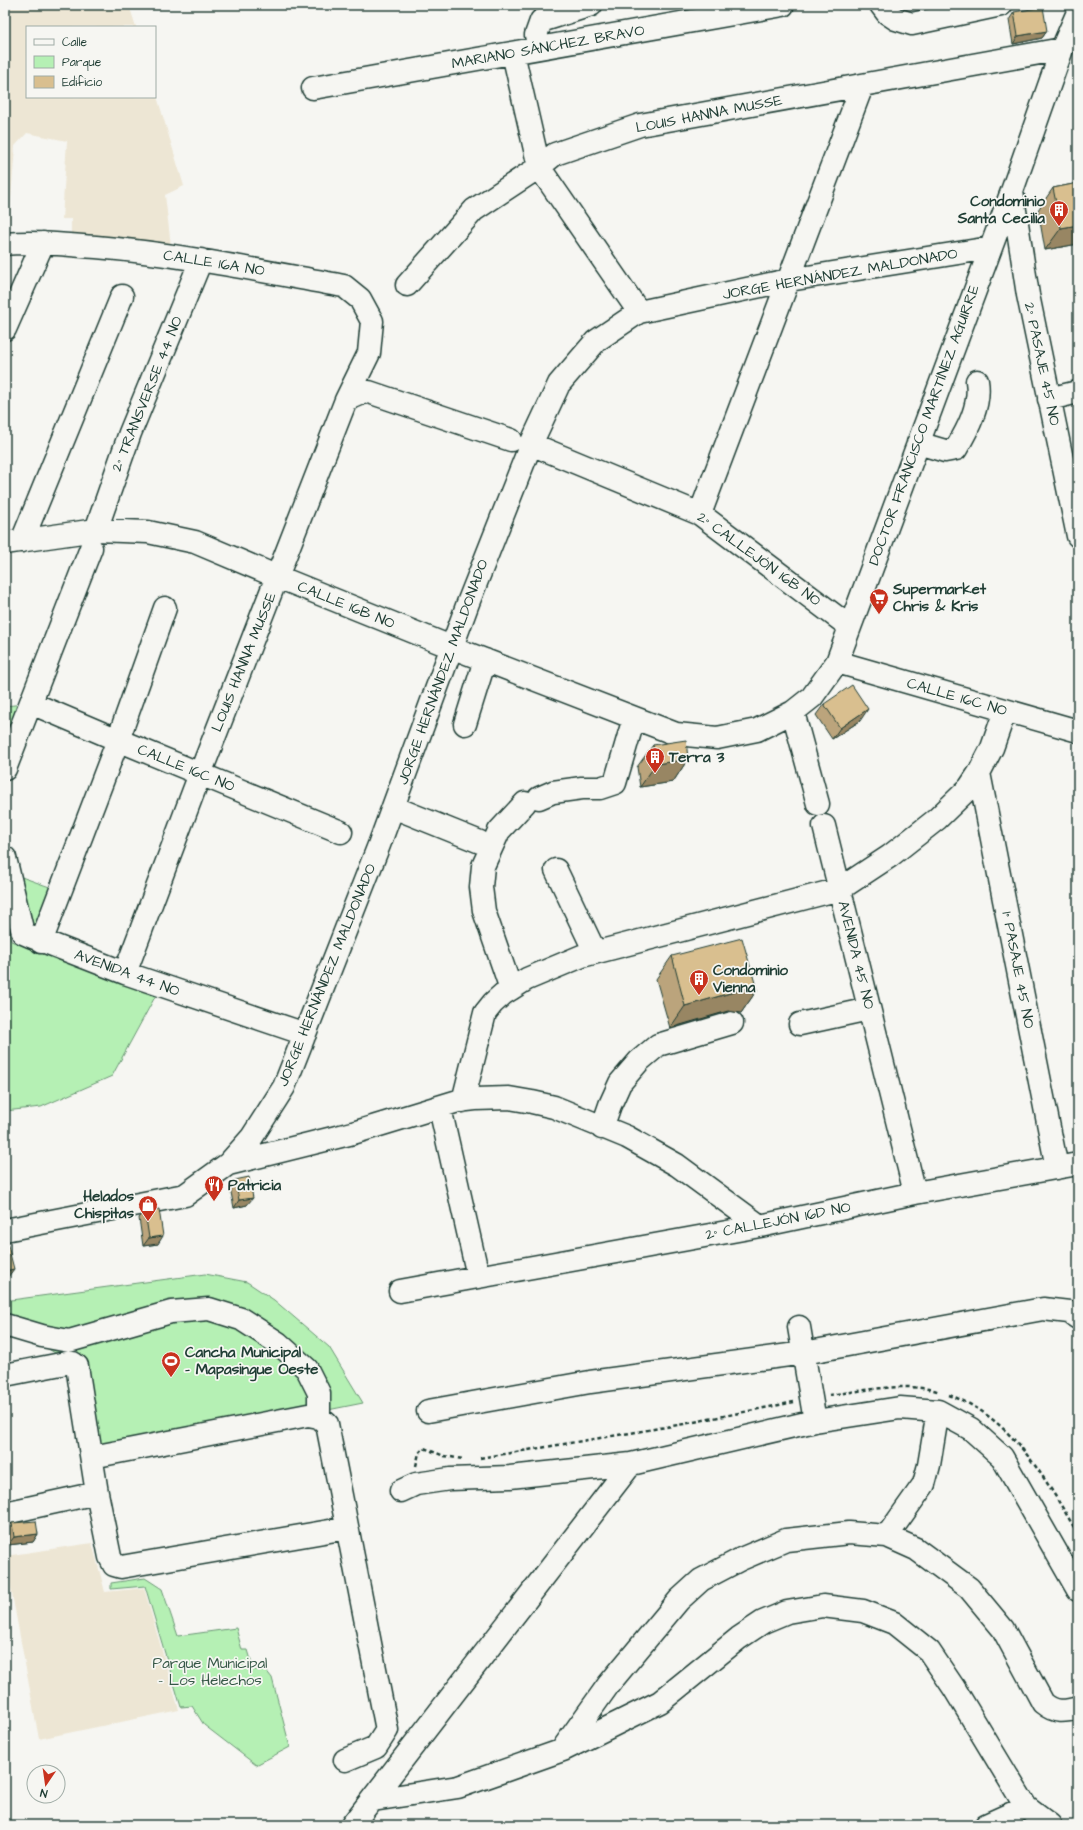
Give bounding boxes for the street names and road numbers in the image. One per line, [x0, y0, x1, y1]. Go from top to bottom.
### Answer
street label: MARIANO SÁNCHEZ BRAVO [450, 20, 646, 74]
street label: LOUIS HANNA MUSSE [634, 89, 784, 139]
street label: JORGE HERNÁNDEZ MALDONADO [721, 243, 959, 305]
street label: CALLE 16A NO [162, 245, 266, 281]
street label: DOCTOR FRANCISCO MARTÍNEZ AGUIRRE [863, 282, 985, 568]
street label: 2° PASAJE 45 NO [1019, 300, 1065, 428]
street label: 2° TRANSVERSE 44 NO [106, 313, 188, 475]
street label: 2° CALLEJÓN 16B NO [693, 507, 825, 611]
street label: JORGE HERNÁNDEZ MALDONADO [392, 556, 494, 788]
street label: CALLE 16B NO [294, 576, 398, 634]
street label: LOUIS HANNA MUSSE [206, 589, 282, 735]
street label: CALLE 16C NO [904, 673, 1010, 721]
street label: CALLE 16C NO [134, 739, 238, 797]
street label: JORGE HERNÁNDEZ MALDONADO [273, 861, 381, 1089]
street label: AVENIDA 45 NO [832, 899, 880, 1011]
street label: 1° PASAJE 45 NO [996, 910, 1040, 1030]
street label: AVENIDA 44 NO [71, 944, 183, 1002]
street label: 2° CALLEJÓN 16D NO [704, 1197, 852, 1245]

